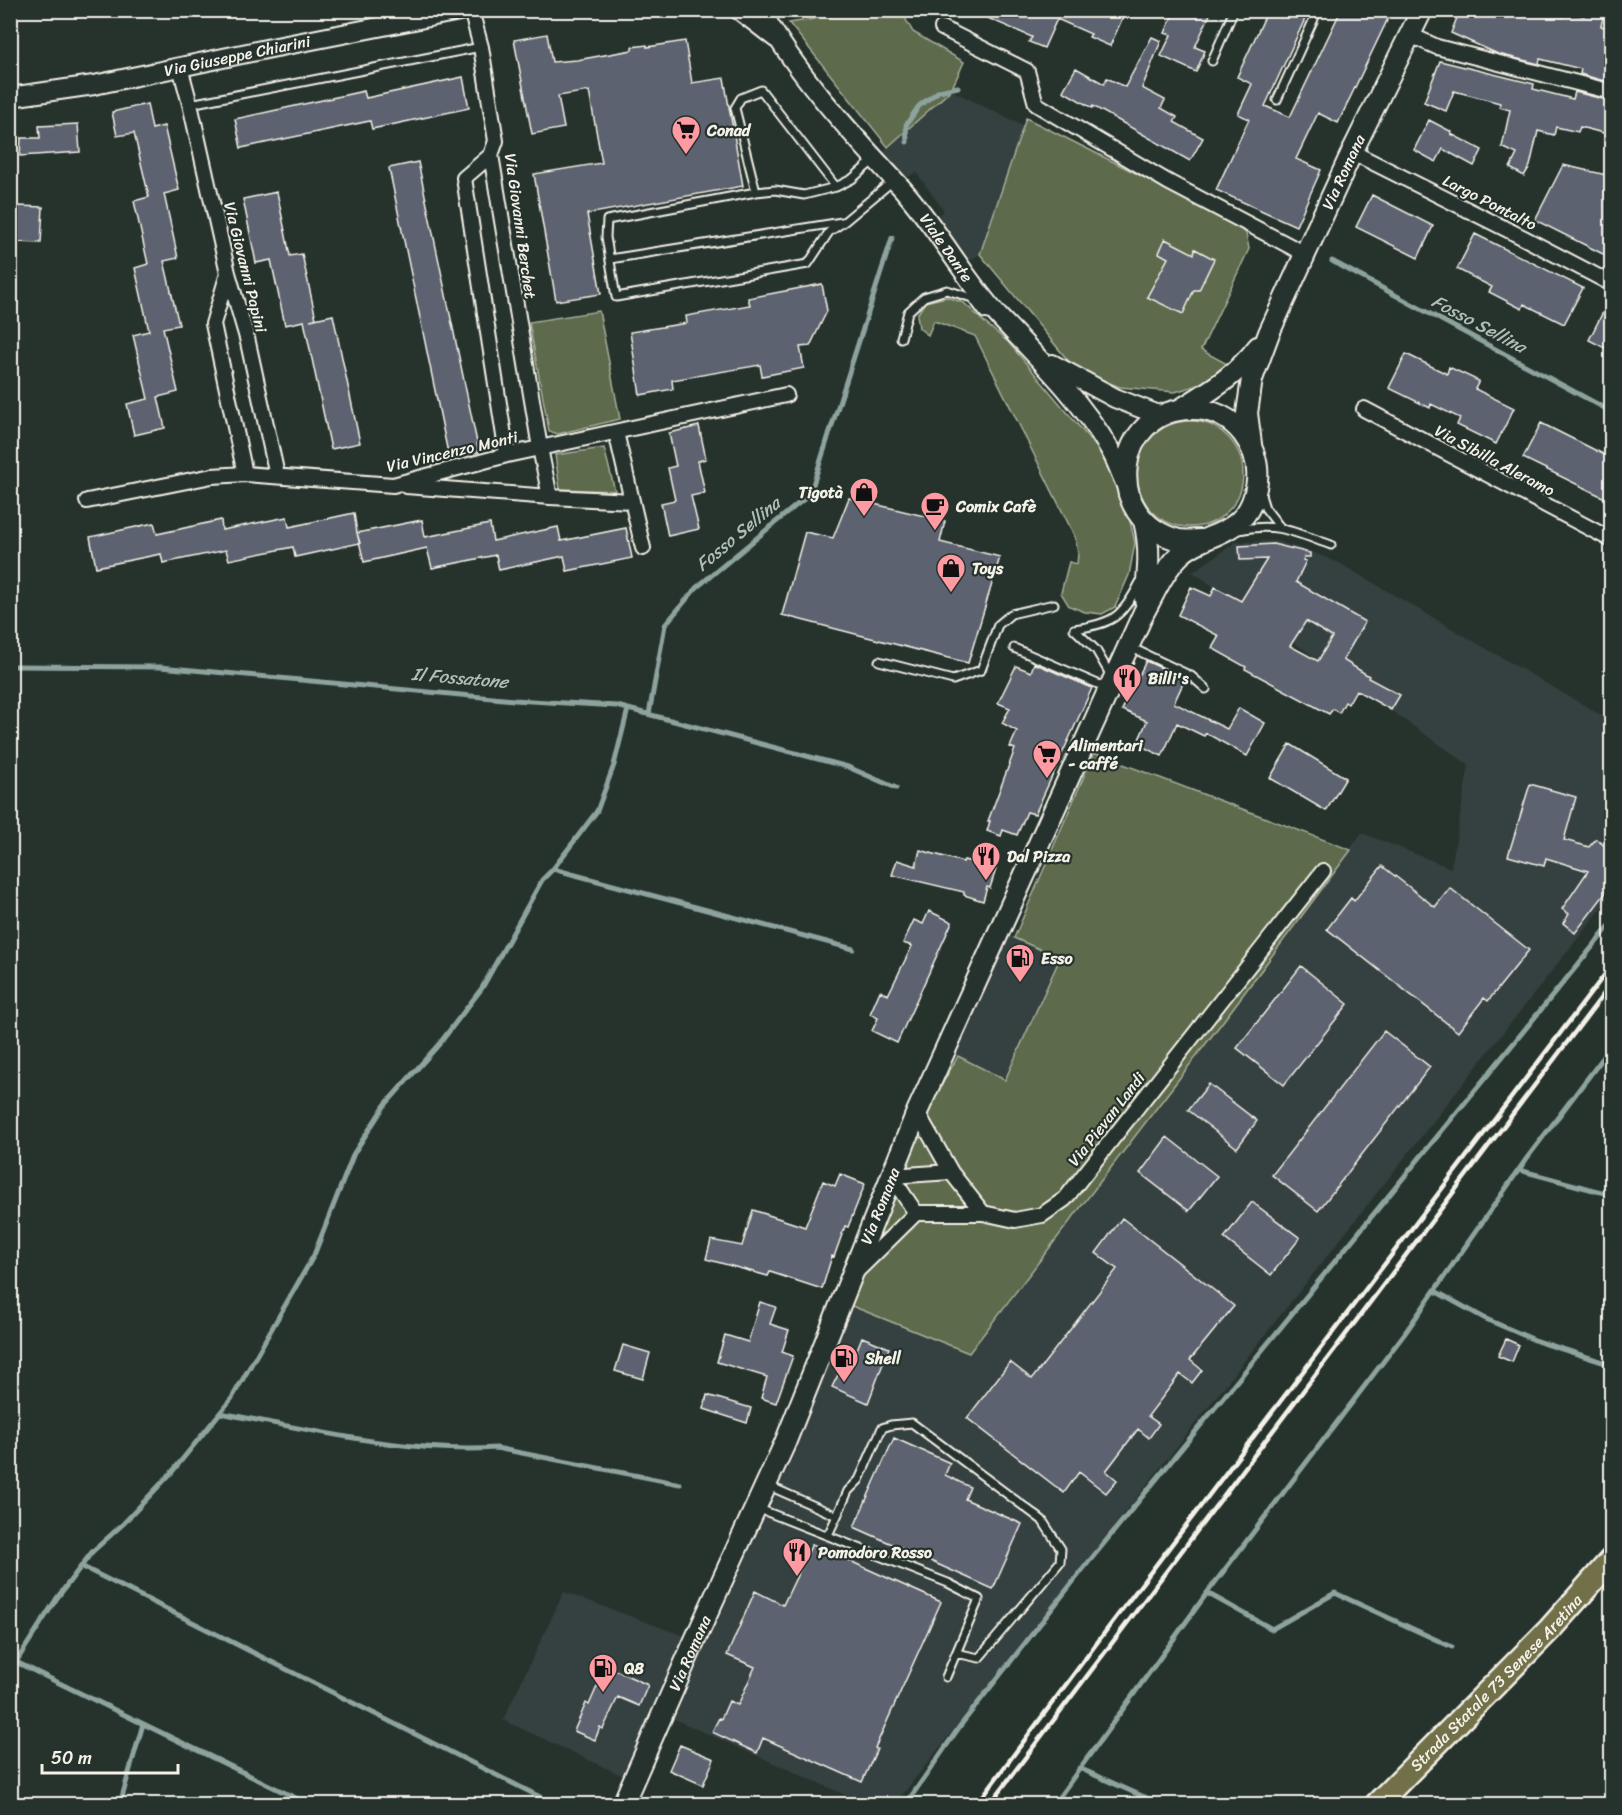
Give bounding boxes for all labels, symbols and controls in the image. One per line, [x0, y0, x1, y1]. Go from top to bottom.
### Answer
street label: Via Giuseppe Chiarini [162, 27, 313, 85]
supermarket icon: Conad [670, 114, 702, 156]
place label: Conad [706, 116, 752, 145]
street label: Via Romana [1313, 128, 1374, 215]
street label: Via Giovanni Berchet [496, 152, 545, 301]
street label: Largo Pontalto [1438, 166, 1542, 239]
street label: Via Giovanni Papini [215, 199, 276, 336]
street label: Viale Dante [912, 207, 981, 289]
water label: Fosso Sellina [1426, 286, 1534, 363]
street label: Via Sibilla Aleramo [1429, 416, 1560, 504]
street label: Via Vincenzo Monti [384, 422, 521, 481]
shop icon: Tigotà [848, 476, 880, 518]
place label: Tigotà [798, 478, 843, 507]
water label: Fosso Sellina [688, 487, 789, 579]
cafe icon: Comix Cafè [919, 490, 951, 532]
place label: Comix Cafè [955, 492, 1037, 521]
shop icon: Toys [935, 552, 967, 594]
place label: Toys [972, 554, 1004, 583]
water label: Il Fossatone [410, 658, 511, 698]
restaurant icon: Billi's [1111, 662, 1143, 704]
place label: Billi's [1148, 664, 1189, 693]
place label: Alimentari - caffé [1067, 731, 1144, 778]
supermarket icon: Alimentari - caffé [1031, 738, 1063, 780]
restaurant icon: Dal Pizza [970, 840, 1002, 882]
place label: Dal Pizza [1007, 842, 1071, 871]
fuel station icon: Esso [1004, 942, 1036, 984]
place label: Esso [1041, 944, 1074, 973]
street label: Via Pievan Landi [1060, 1065, 1153, 1173]
street label: Via Romana [852, 1162, 909, 1249]
fuel station icon: Shell [828, 1342, 860, 1384]
place label: Shell [864, 1344, 902, 1373]
restaurant icon: Pomodoro Rosso [781, 1536, 813, 1578]
place label: Pomodoro Rosso [818, 1538, 932, 1567]
street label: Strada Statale 73 Senese Aretina [1403, 1587, 1591, 1779]
street label: Via Romana [660, 1609, 720, 1696]
fuel station icon: Q8 [587, 1652, 619, 1694]
place label: Q8 [623, 1654, 644, 1683]
scale bar [42, 1737, 178, 1775]
text: 50 m [51, 1742, 92, 1774]

